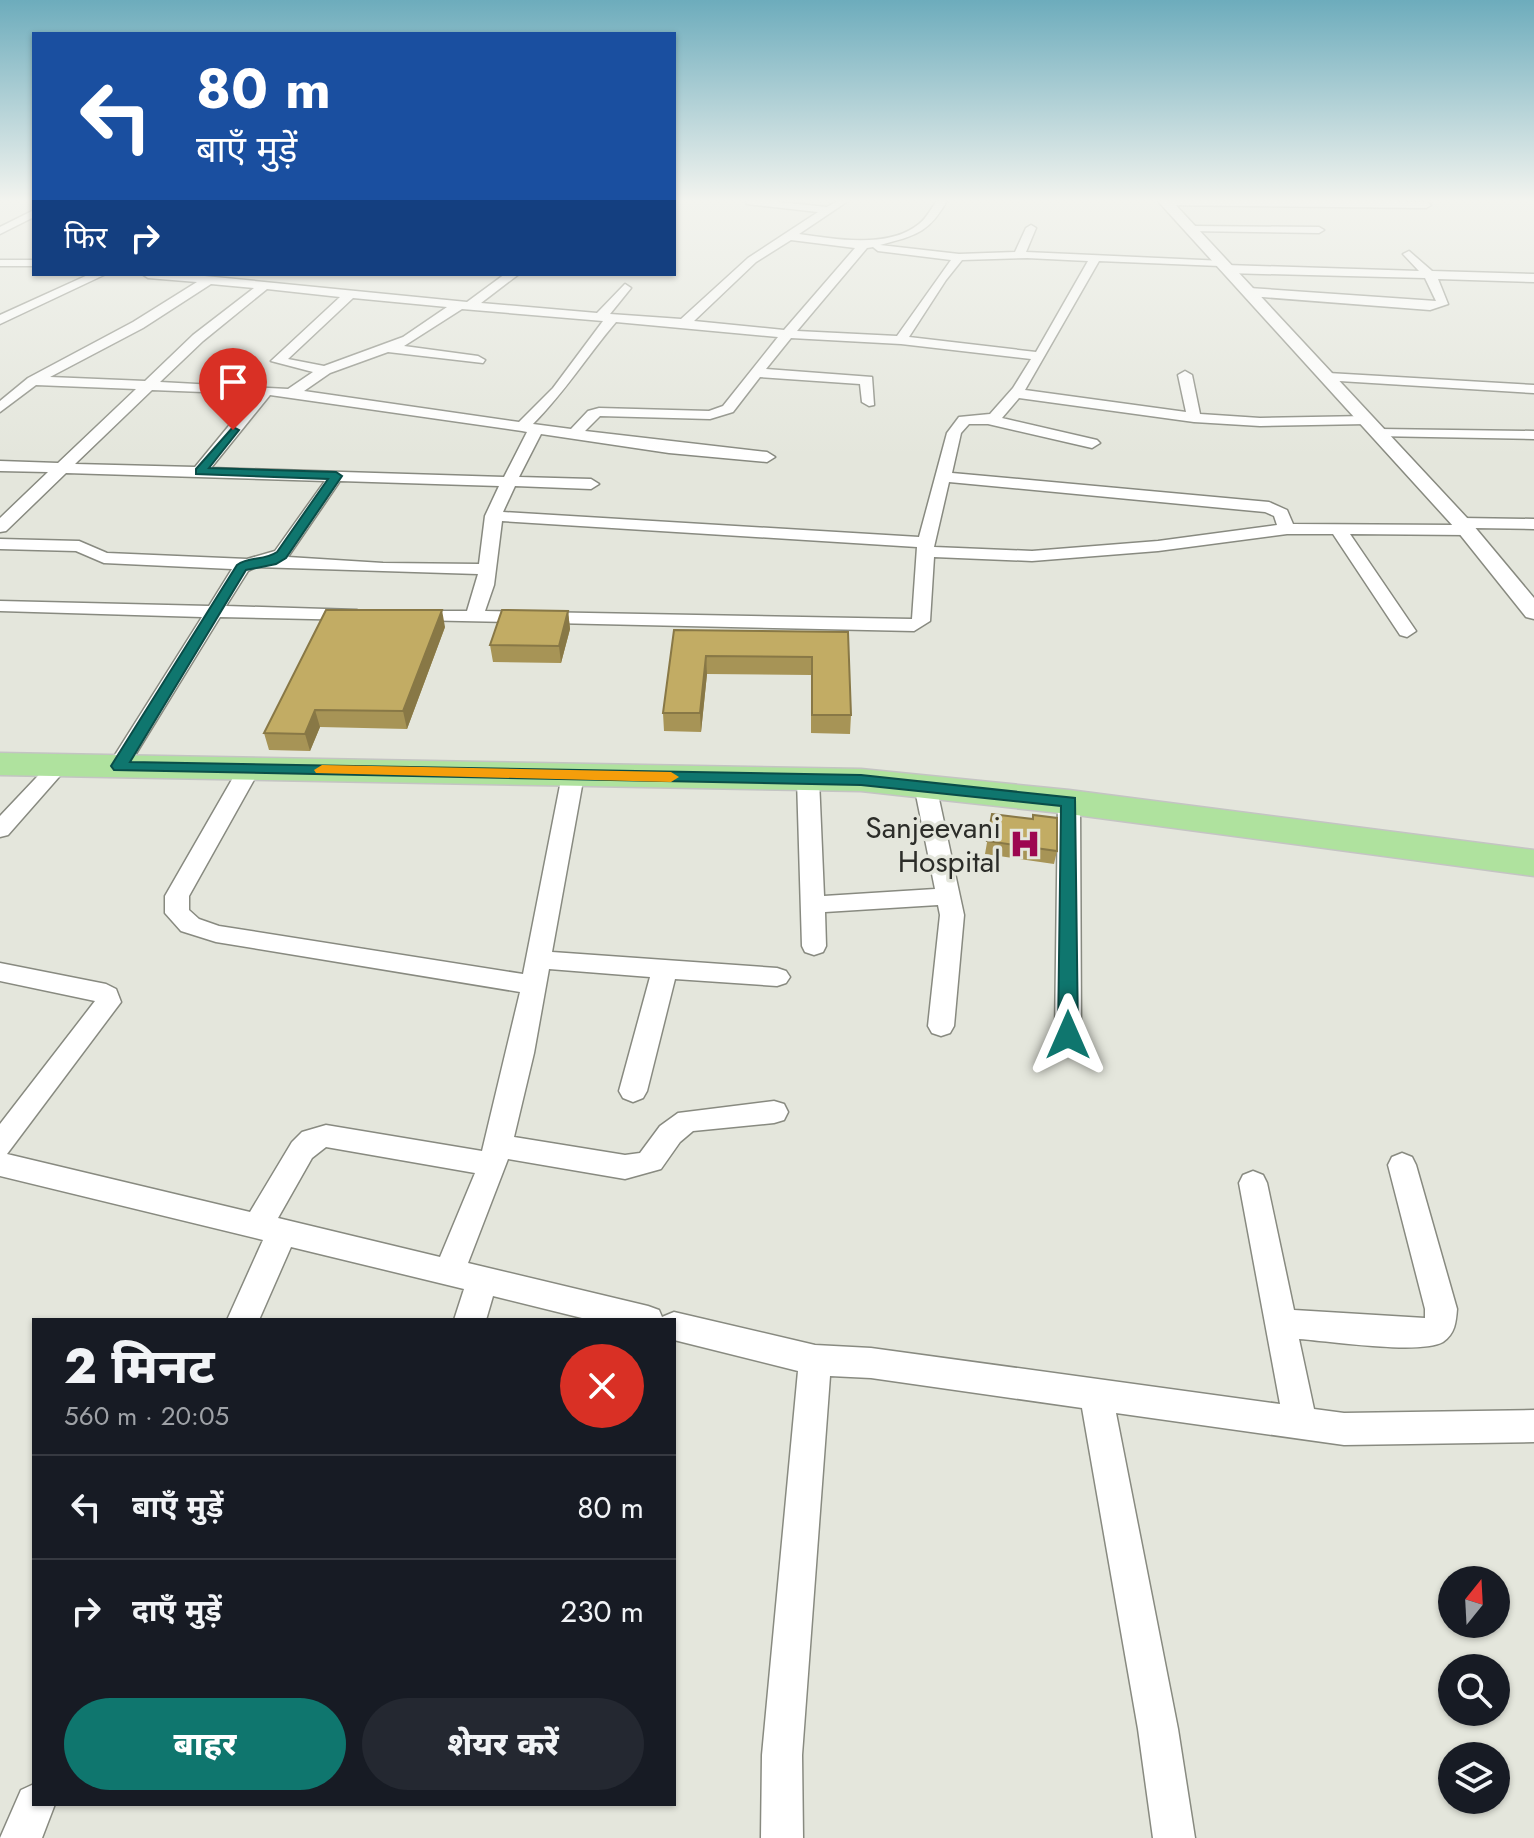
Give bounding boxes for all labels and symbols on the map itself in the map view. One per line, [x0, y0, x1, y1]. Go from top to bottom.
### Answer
pin [199, 348, 267, 430]
place label: Sanjeevani Hospital [865, 806, 1001, 883]
hospital icon: Sanjeevani Hospital [1008, 827, 1042, 861]
position arrow [1026, 993, 1110, 1077]
north arrow [1438, 1566, 1510, 1638]

